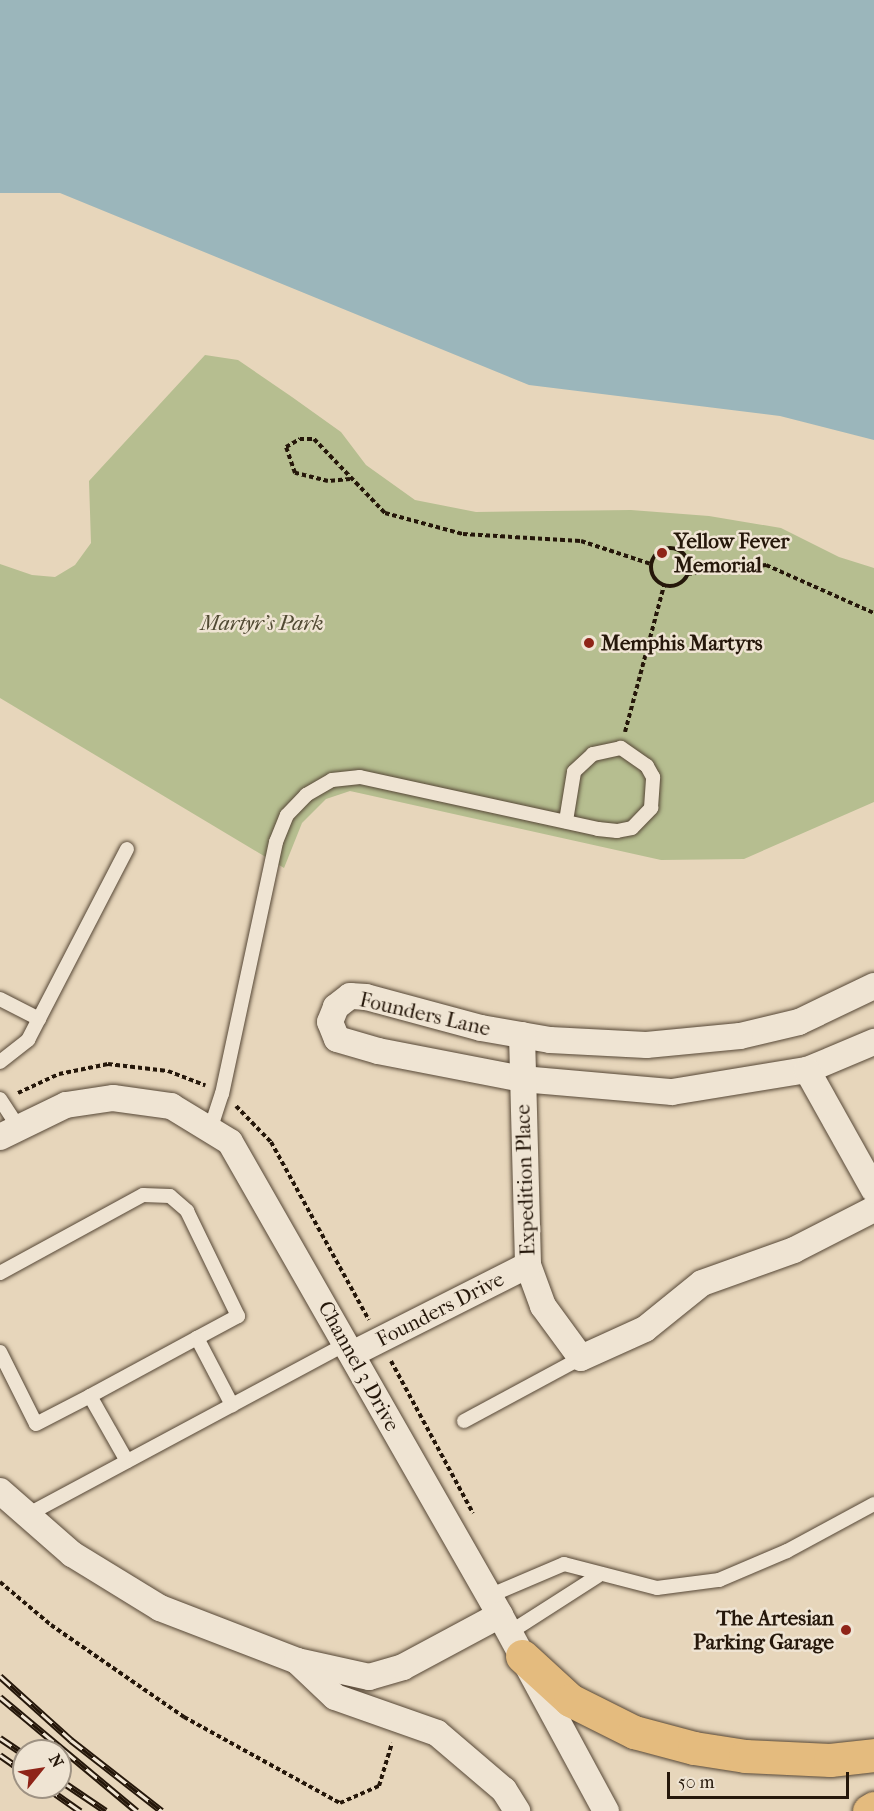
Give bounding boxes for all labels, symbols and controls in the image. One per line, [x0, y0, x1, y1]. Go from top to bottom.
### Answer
place label: Yellow Fever Memorial [674, 528, 789, 578]
marker: Yellow Fever Memorial [655, 546, 669, 560]
park label: Martyr's Park [200, 610, 324, 636]
place label: Memphis Martyrs [601, 630, 763, 656]
marker: Memphis Martyrs [582, 636, 596, 650]
street label: Founders Lane [357, 987, 493, 1041]
street label: Expedition Place [510, 1104, 540, 1256]
street label: Founders Drive [372, 1266, 508, 1352]
street label: Channel 3 Drive [313, 1297, 405, 1435]
place label: The Artesian Parking Garage [693, 1605, 834, 1655]
marker: The Artesian Parking Garage [839, 1623, 853, 1637]
north arrow [12, 1739, 72, 1799]
text: N [45, 1751, 68, 1771]
scale bar [670, 1760, 852, 1798]
text: 50 m [678, 1772, 714, 1793]

